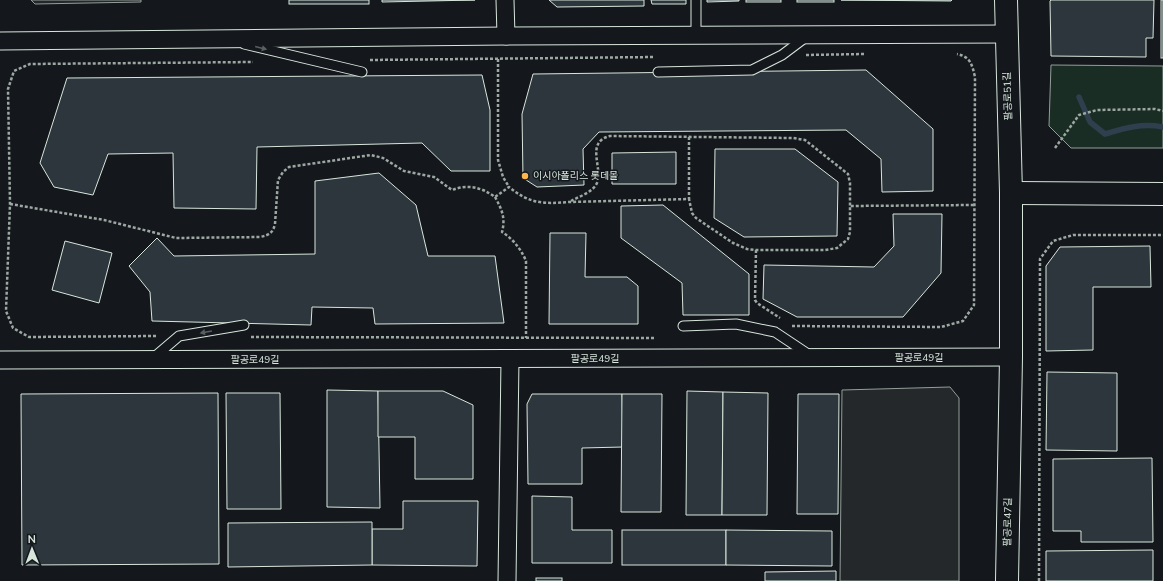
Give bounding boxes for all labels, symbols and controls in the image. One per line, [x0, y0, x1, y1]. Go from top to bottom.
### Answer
one-way arrow [254, 46, 267, 52]
street label: 팔공로51길 [1000, 71, 1016, 121]
place label: 이시아폴리스 롯데몰 [533, 169, 618, 183]
marker: 이시아폴리스 롯데몰 [520, 171, 530, 181]
one-way arrow [199, 329, 212, 335]
street label: 팔공로49길 [895, 351, 943, 365]
street label: 팔공로49길 [571, 352, 619, 366]
street label: 팔공로49길 [231, 353, 279, 367]
street label: 팔공로47길 [1001, 497, 1015, 547]
north arrow [12, 529, 52, 569]
text: N [28, 532, 36, 547]

